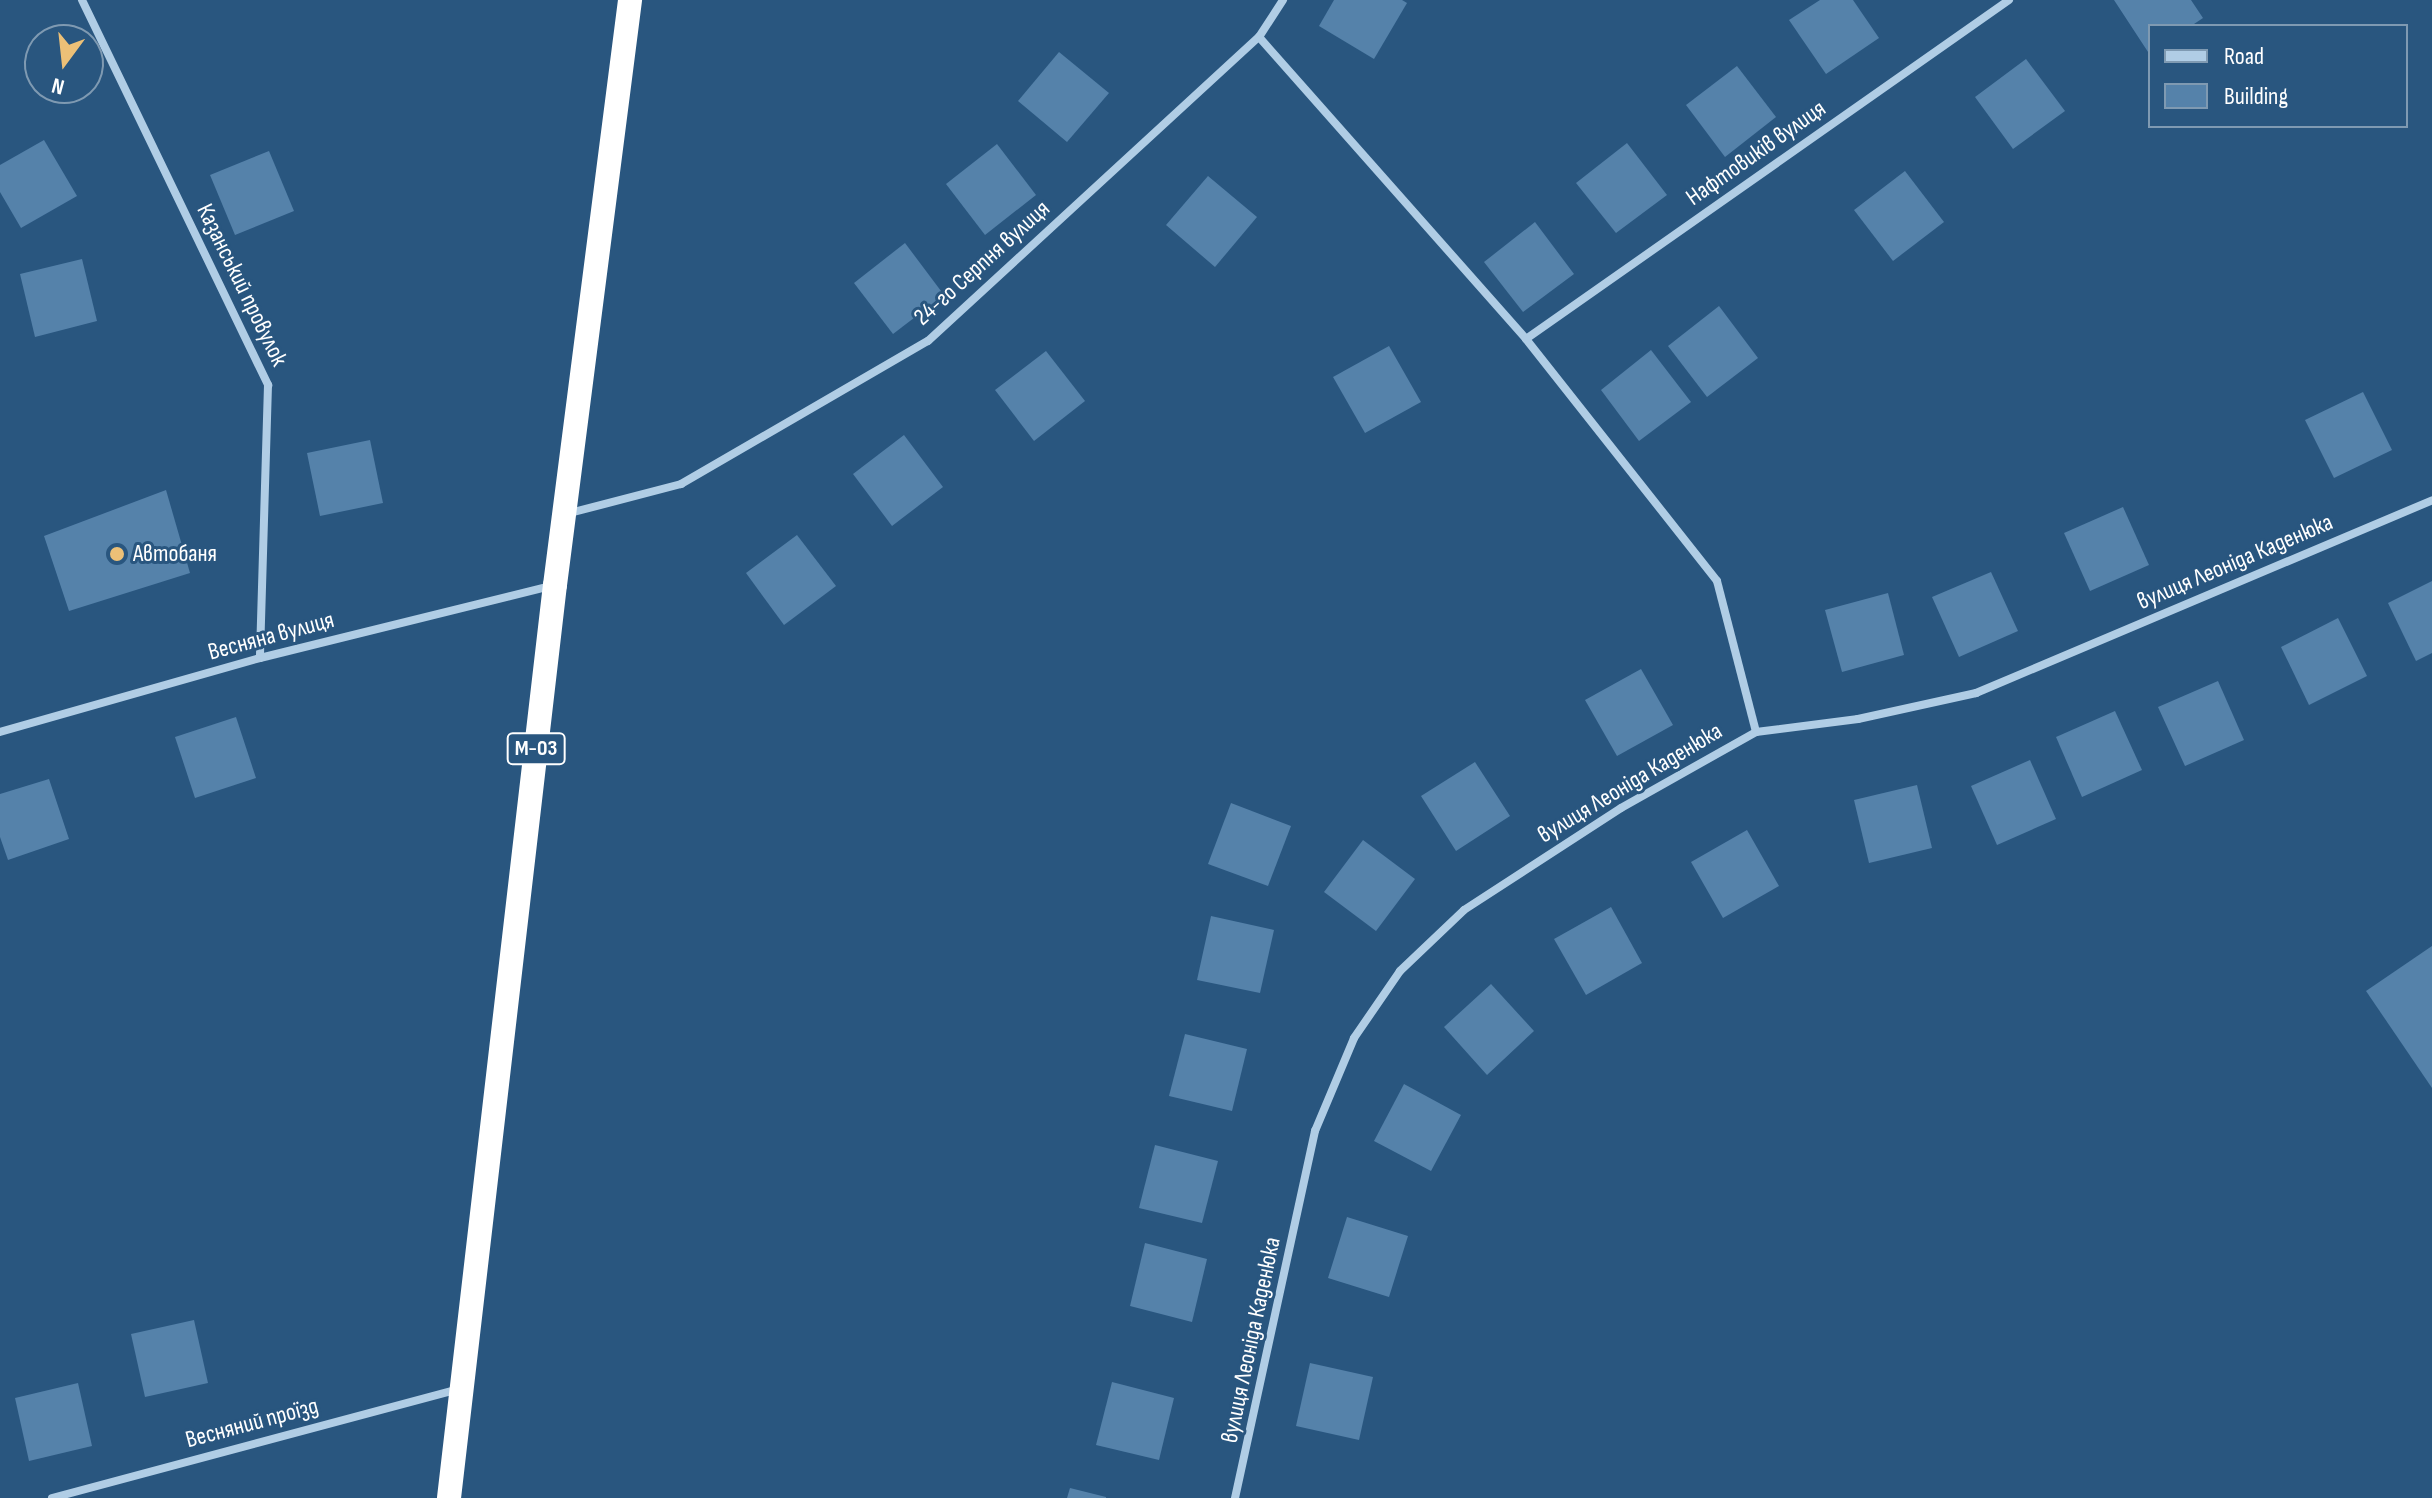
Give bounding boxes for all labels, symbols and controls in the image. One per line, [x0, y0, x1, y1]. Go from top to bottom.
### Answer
north arrow [24, 24, 104, 104]
legend [2148, 24, 2408, 128]
text: Road [2224, 42, 2264, 71]
text: N [49, 71, 67, 100]
text: Building [2224, 82, 2288, 111]
street label: Нафтовиків вулиця [1681, 94, 1831, 212]
street label: 24-го Серпня вулиця [908, 194, 1056, 332]
street label: Казанський провулок [190, 199, 294, 371]
street label: вулиця Леоніда Каденюка [2133, 508, 2337, 616]
place label: Автобаня [133, 540, 217, 568]
marker: Автобаня [108, 545, 126, 563]
street label: Весняна вулиця [205, 605, 337, 667]
street label: вулиця Леоніда Каденюка [1533, 717, 1727, 849]
road number: М-03 [506, 731, 566, 767]
street label: вулиця Леоніда Каденюка [1215, 1234, 1287, 1446]
street label: Весняний проїзд [182, 1391, 322, 1455]

